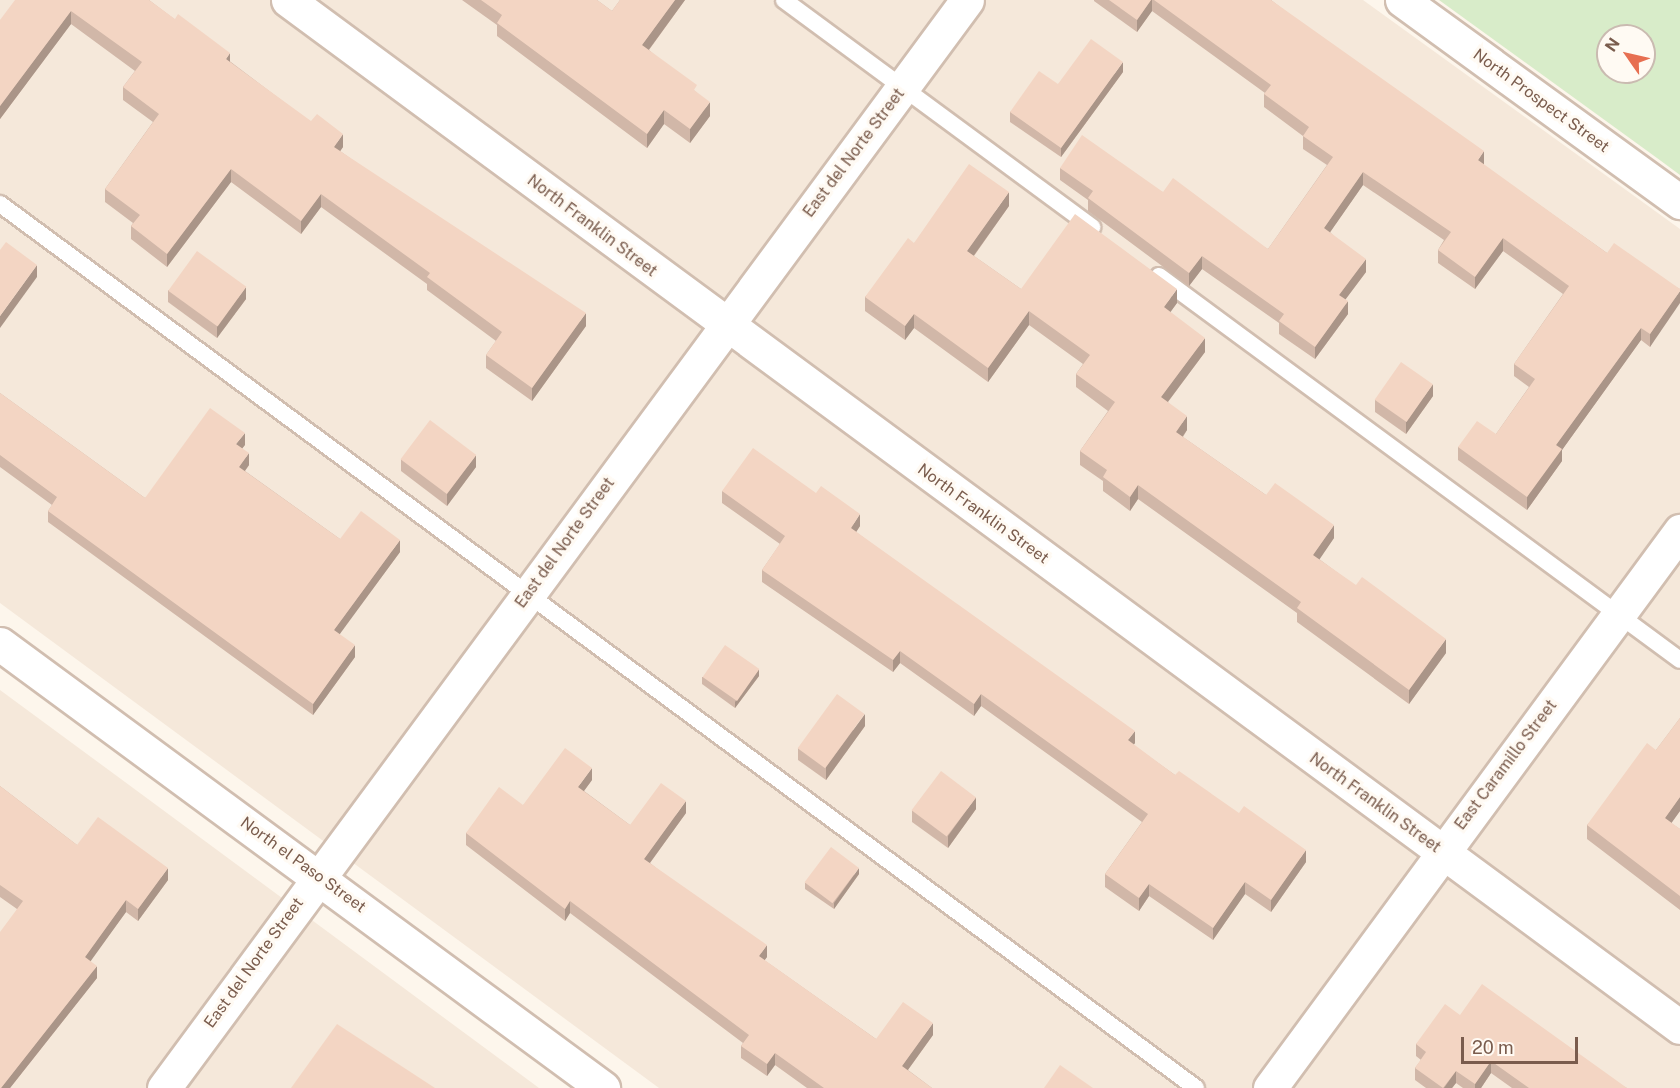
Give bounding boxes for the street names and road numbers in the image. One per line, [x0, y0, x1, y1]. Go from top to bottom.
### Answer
street label: North Prospect Street [1469, 45, 1613, 157]
street label: East del Norte Street [799, 85, 909, 221]
street label: North Franklin Street [523, 171, 661, 281]
street label: North Franklin Street [914, 460, 1052, 568]
street label: East del Norte Street [511, 474, 619, 612]
street label: East Caramillo Street [1451, 696, 1561, 834]
street label: North Franklin Street [1306, 749, 1444, 857]
street label: North el Paso Street [236, 813, 370, 917]
street label: East del Norte Street [200, 894, 308, 1032]

